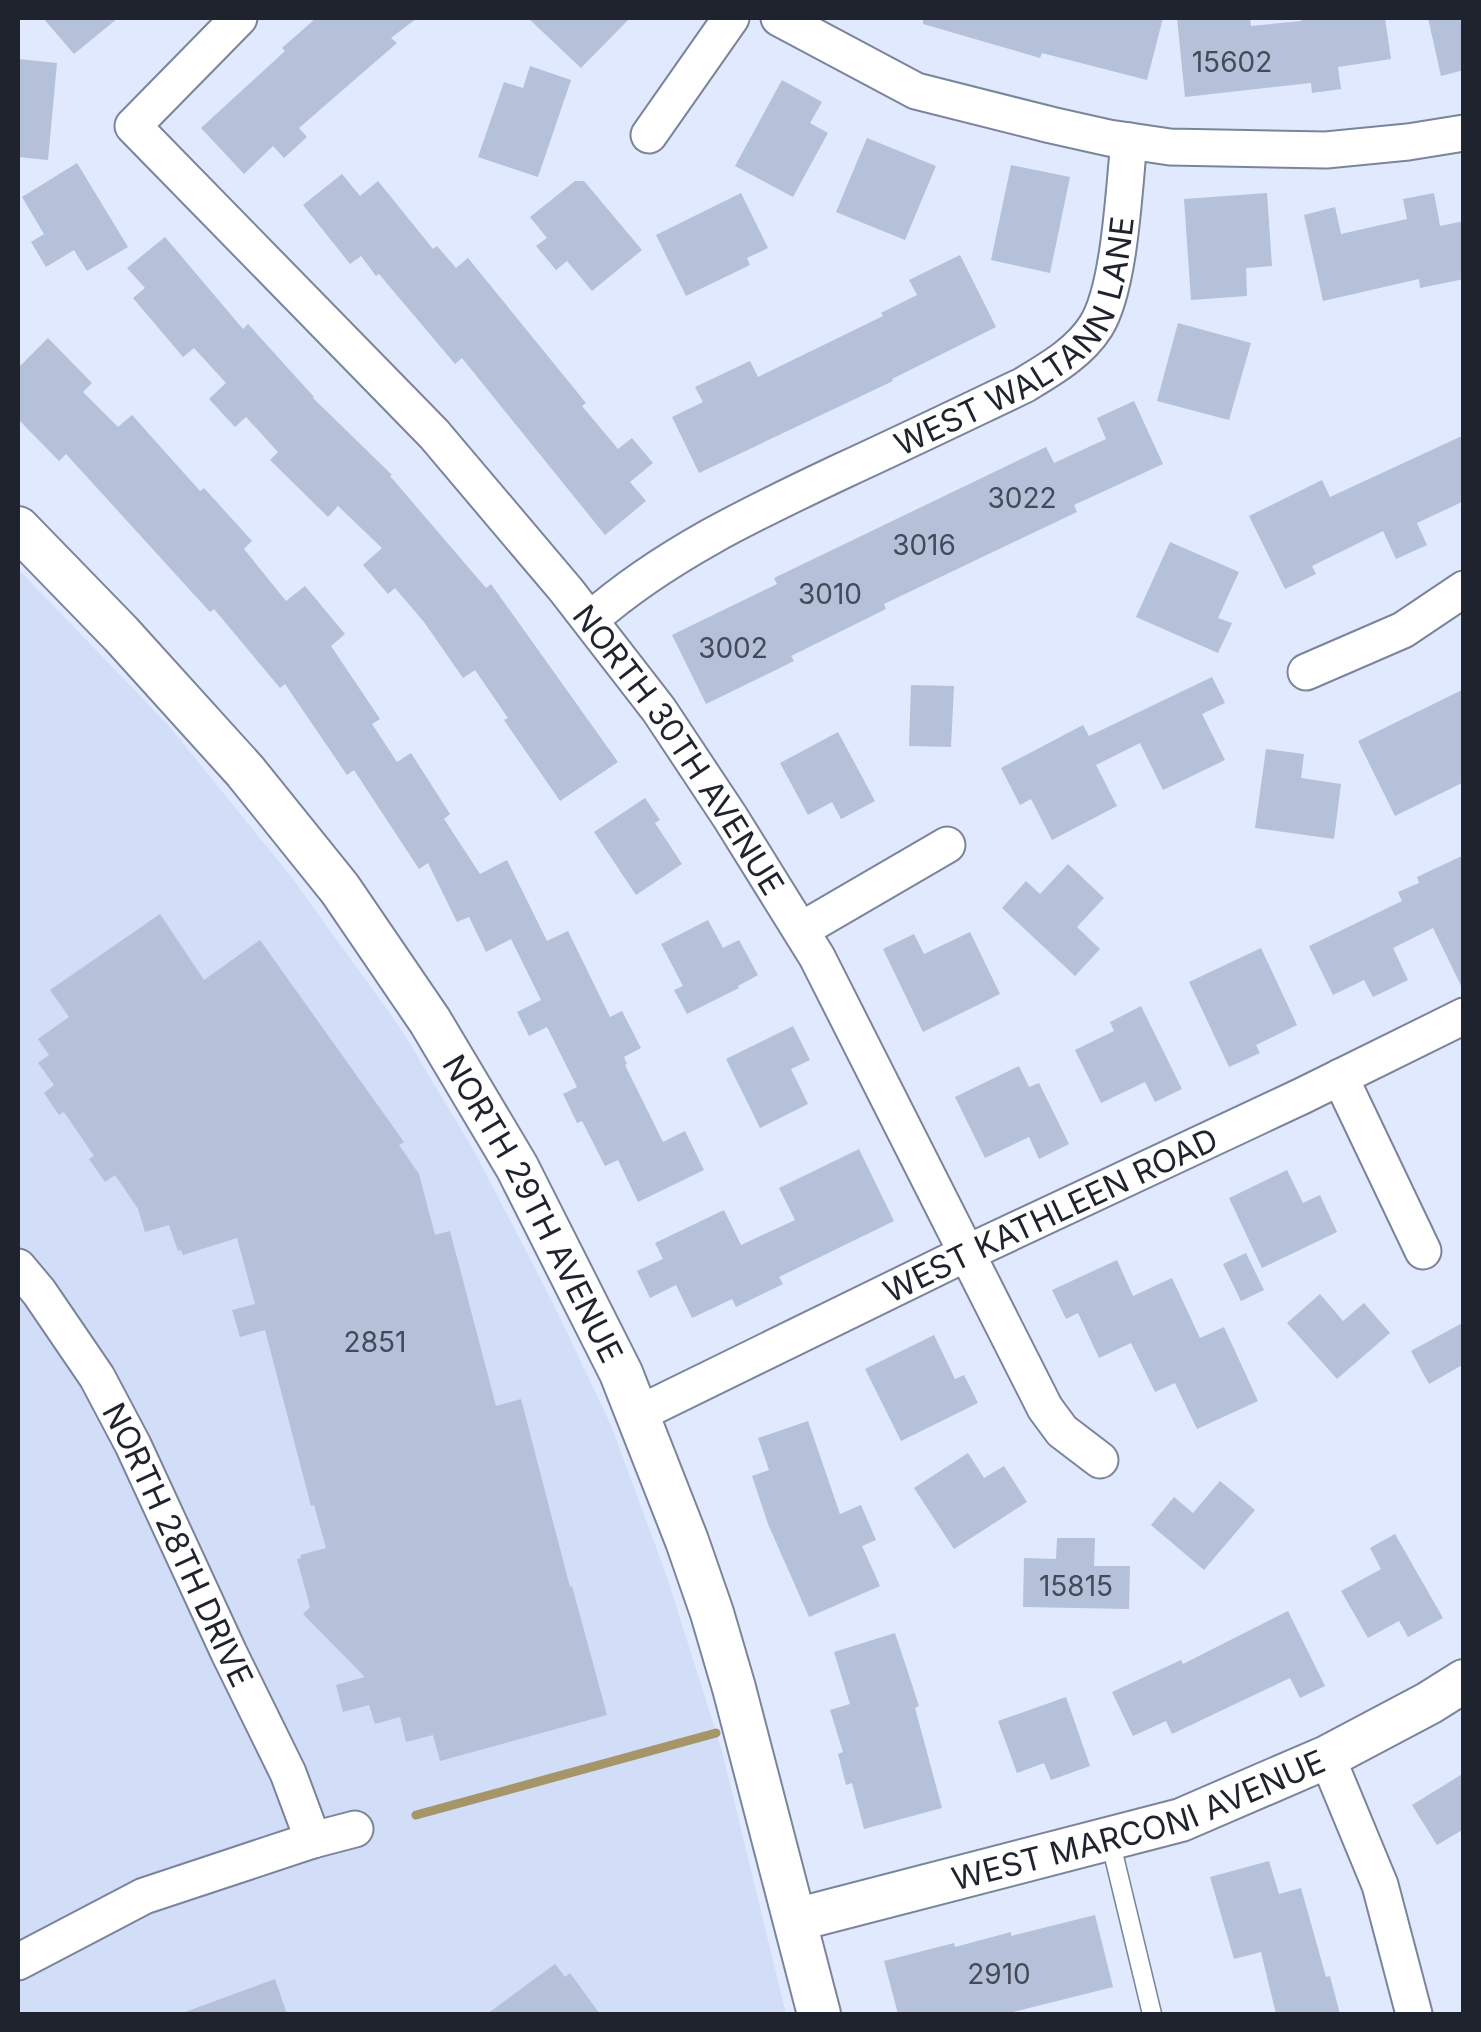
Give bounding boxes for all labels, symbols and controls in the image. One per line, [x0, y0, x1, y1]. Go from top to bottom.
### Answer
house number: 15602 [1192, 45, 1272, 79]
street label: WEST WALTANN LANE [888, 214, 1141, 463]
house number: 3022 [987, 481, 1057, 515]
house number: 3016 [892, 528, 956, 562]
house number: 3010 [798, 577, 862, 611]
street label: NORTH 30TH AVENUE [565, 597, 793, 902]
house number: 3002 [698, 631, 768, 665]
street label: NORTH 29TH AVENUE [435, 1047, 632, 1369]
street label: WEST KATHLEEN ROAD [877, 1119, 1224, 1310]
house number: 2851 [344, 1325, 406, 1359]
street label: NORTH 28TH DRIVE [95, 1396, 262, 1693]
house number: 15815 [1039, 1569, 1113, 1603]
street label: WEST MARCONI AVENUE [948, 1741, 1331, 1898]
house number: 2910 [967, 1957, 1031, 1991]

